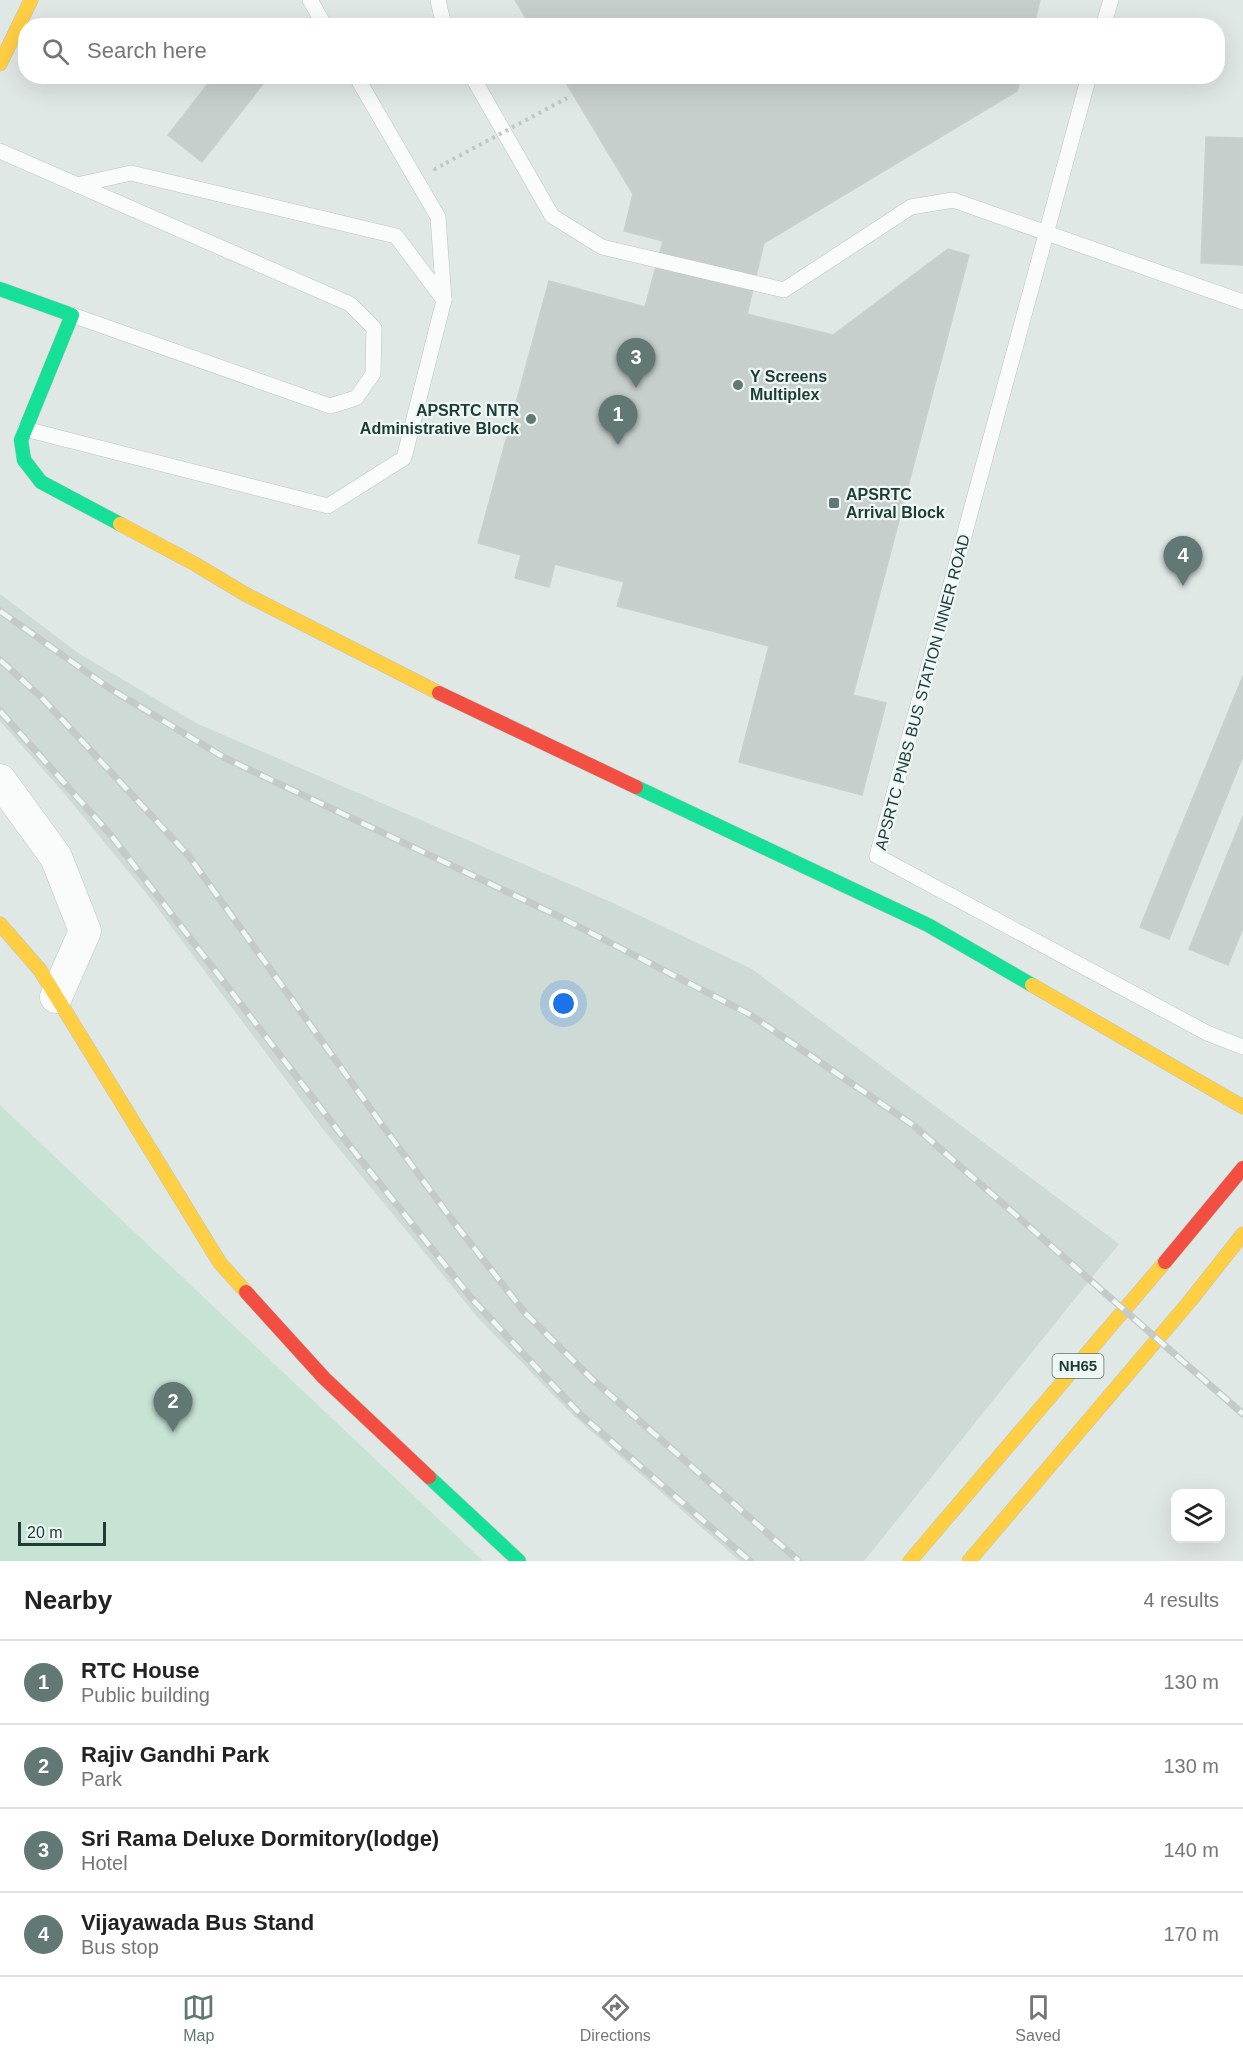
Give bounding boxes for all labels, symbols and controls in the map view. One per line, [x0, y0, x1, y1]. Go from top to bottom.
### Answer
search box [18, 18, 1225, 84]
icon: search [39, 35, 72, 68]
text: Search here [87, 38, 207, 63]
pin: 3 [616, 338, 656, 388]
place label: Y Screens Multiplex [750, 368, 827, 403]
marker: Y Screens Multiplex [731, 378, 745, 392]
pin: 1 [598, 396, 638, 445]
place label: APSRTC NTR Administrative Block [360, 402, 519, 437]
marker: APSRTC NTR Administrative Block [524, 412, 538, 426]
place label: APSRTC Arrival Block [846, 486, 945, 521]
marker: APSRTC Arrival Block [827, 496, 841, 510]
street label: APSRTC PNBS BUS STATION INNER ROAD [872, 532, 973, 852]
pin: 4 [1164, 536, 1202, 586]
your location [549, 989, 578, 1018]
road number: NH65 [1052, 1354, 1104, 1378]
pin: 2 [154, 1382, 192, 1432]
map controls [1171, 1489, 1225, 1543]
button: layers [1171, 1489, 1225, 1543]
scale bar [18, 1519, 106, 1546]
text: 20 m [27, 1524, 63, 1541]
text: Nearby [24, 1585, 112, 1615]
text: 4 results [1143, 1589, 1219, 1611]
text: RTC House [81, 1658, 200, 1683]
text: 1 [38, 1671, 49, 1693]
text: 130 m [1163, 1671, 1219, 1693]
text: Public building [81, 1684, 210, 1706]
text: Rajiv Gandhi Park [81, 1742, 269, 1767]
text: 2 [38, 1755, 49, 1777]
text: 130 m [1163, 1755, 1219, 1777]
text: Park [81, 1768, 122, 1790]
text: Sri Rama Deluxe Dormitory(lodge) [81, 1826, 439, 1851]
text: 3 [38, 1839, 49, 1861]
text: 140 m [1163, 1839, 1219, 1861]
text: Hotel [81, 1852, 128, 1874]
text: Vijayawada Bus Stand [81, 1910, 314, 1935]
text: 4 [38, 1923, 49, 1945]
text: 170 m [1163, 1923, 1219, 1945]
text: Bus stop [81, 1936, 159, 1958]
tab: Map [182, 1991, 215, 2045]
tab: Directions [580, 1991, 651, 2045]
tab: Saved [1015, 1991, 1061, 2045]

